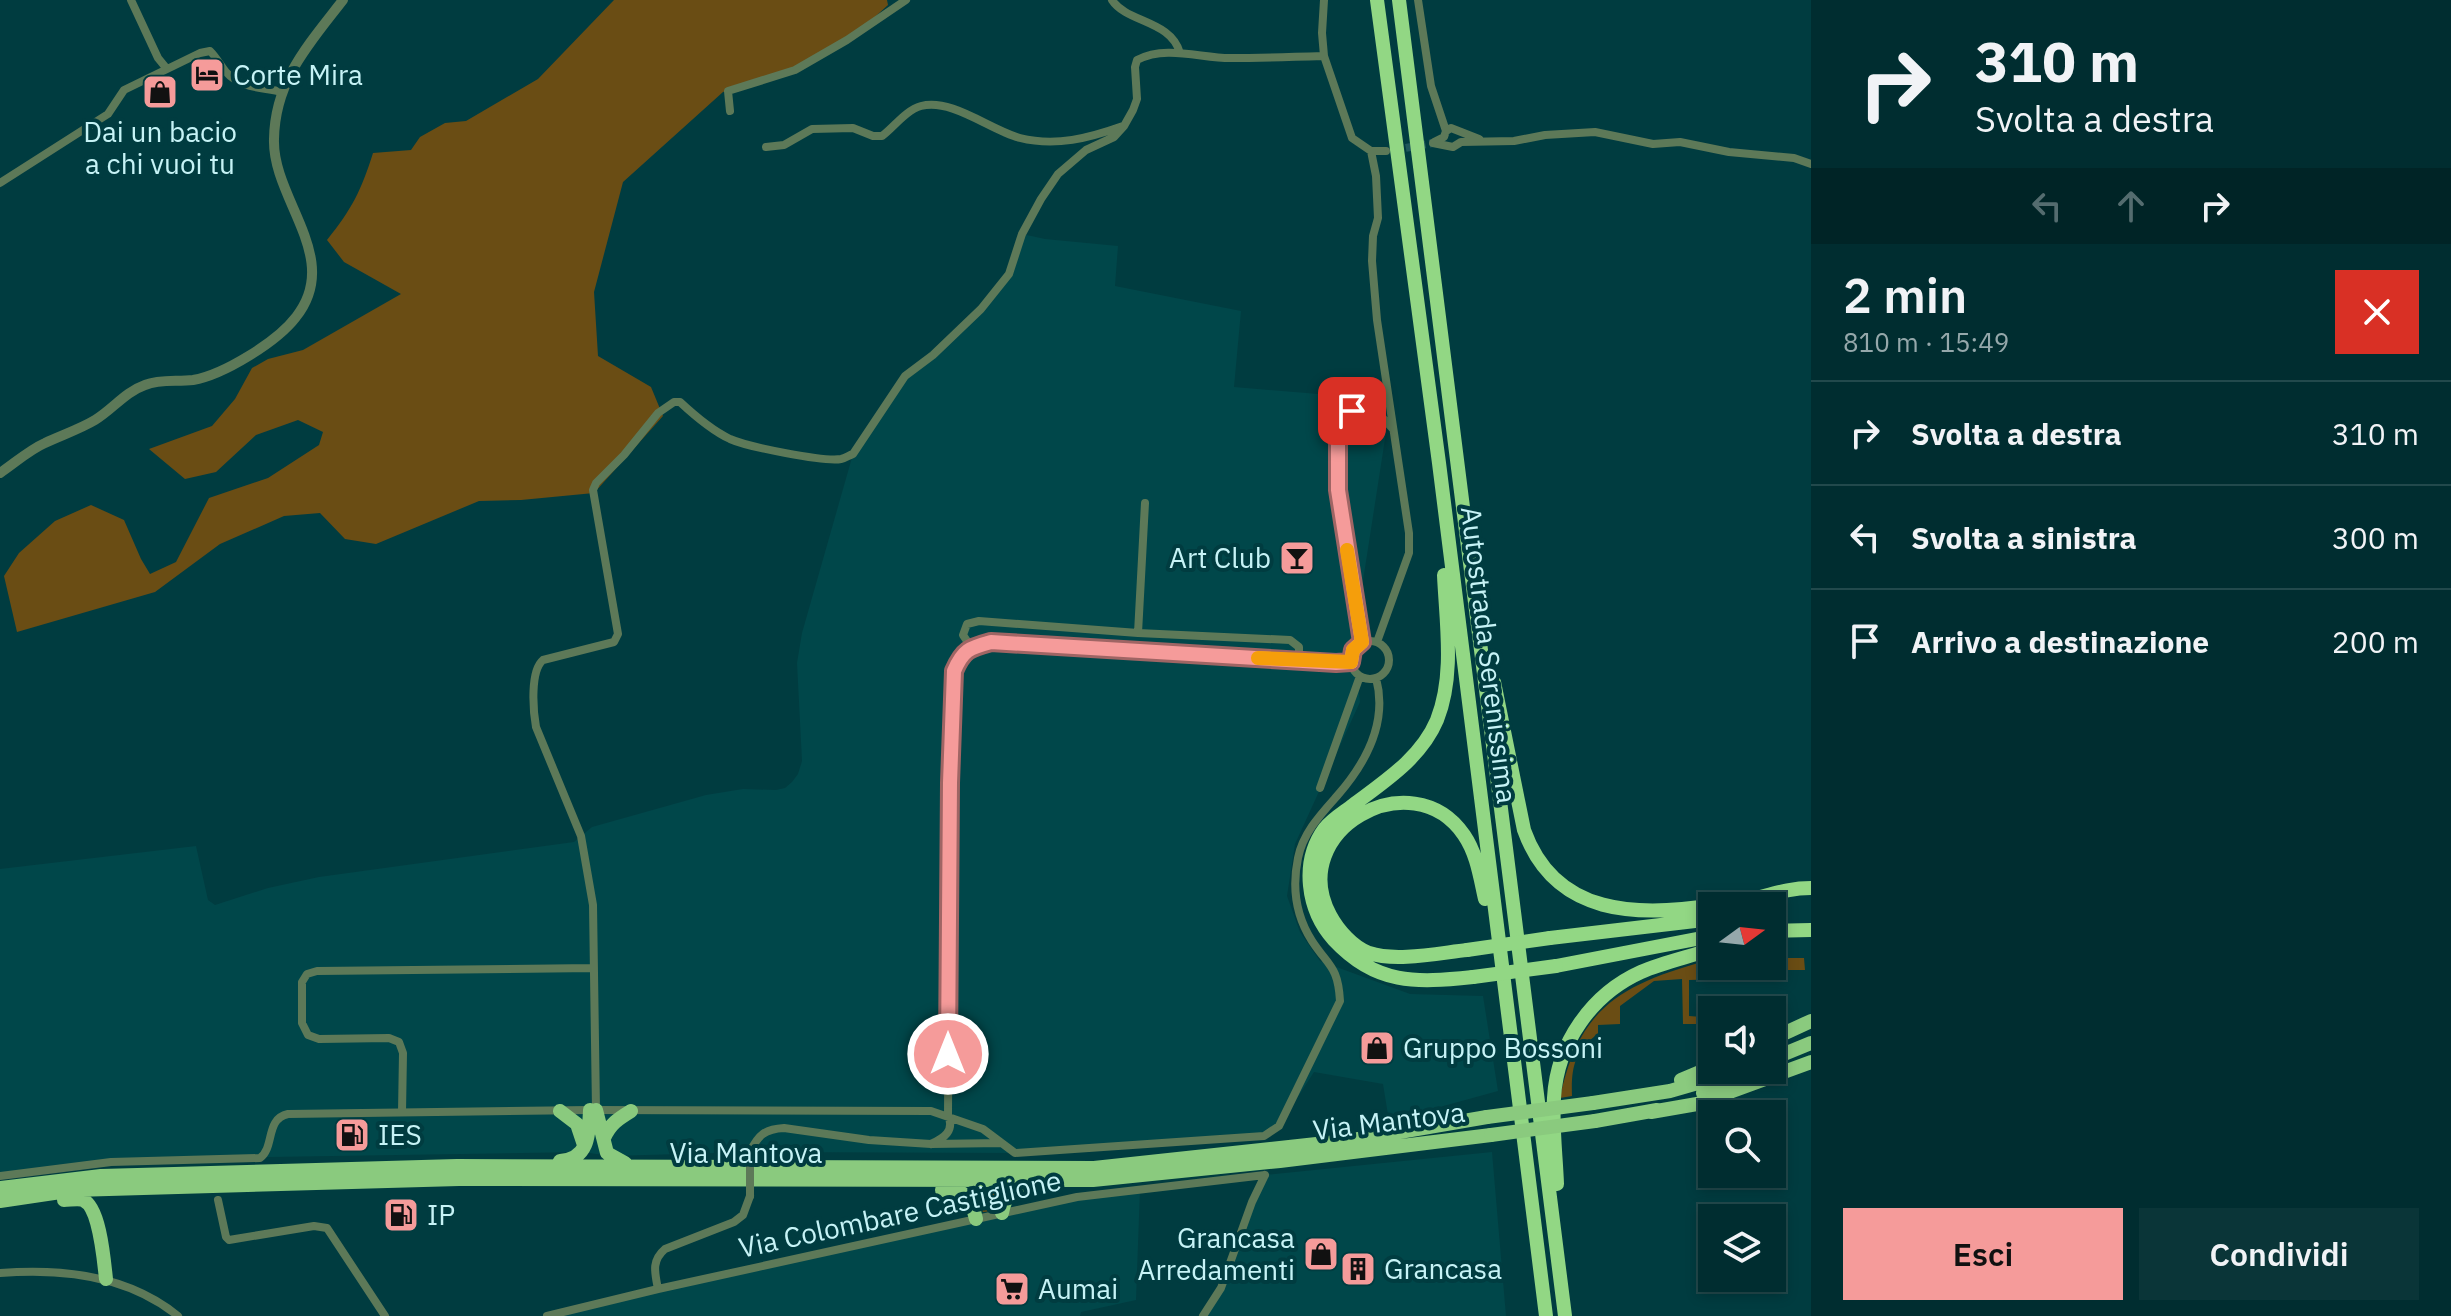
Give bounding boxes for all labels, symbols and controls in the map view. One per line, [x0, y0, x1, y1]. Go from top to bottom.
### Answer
text: 310 m [1975, 25, 2139, 97]
icon: right [1843, 32, 1947, 136]
hotel icon: Corte Mira [188, 56, 226, 94]
place label: Corte Mira [233, 56, 363, 93]
shop icon: Dai un bacio a chi vuoi tu [141, 73, 179, 111]
text: Svolta a destra [1975, 95, 2214, 142]
place label: Dai un bacio a chi vuoi tu [83, 113, 237, 182]
icon: left [2025, 184, 2069, 228]
icon: ahead [2109, 184, 2153, 228]
icon: right [2193, 184, 2237, 228]
text: 2 min [1843, 264, 1967, 326]
button: close [2335, 270, 2419, 354]
text: 810 m · 15:49 [1843, 325, 2009, 359]
pin [1318, 377, 1386, 445]
icon: arrive [1330, 389, 1374, 433]
icon: right [1843, 411, 1887, 455]
text: Svolta a destra [1911, 414, 2122, 453]
text: 310 m [2332, 414, 2419, 453]
street label: Autostrada Serenissima [1453, 504, 1526, 806]
icon: left [1843, 515, 1887, 559]
text: Svolta a sinistra [1911, 518, 2137, 557]
text: 300 m [2332, 518, 2419, 557]
place label: Art Club [1169, 539, 1271, 576]
bar icon: Art Club [1278, 539, 1316, 577]
icon: arrive [1843, 619, 1887, 663]
text: Arrivo a destinazione [1911, 622, 2209, 661]
text: 200 m [2332, 622, 2419, 661]
north arrow [1698, 892, 1786, 980]
map controls [1698, 892, 1786, 1292]
button: sound [1698, 996, 1786, 1084]
position arrow [906, 1012, 990, 1096]
shop icon: Gruppo Bossoni [1358, 1029, 1396, 1067]
place label: Gruppo Bossoni [1403, 1029, 1603, 1066]
street label: Via Mantova [1311, 1093, 1467, 1148]
button: search [1698, 1100, 1786, 1188]
fuel station icon: IES [333, 1116, 371, 1154]
place label: IES [378, 1116, 422, 1153]
street label: Via Mantova [670, 1134, 822, 1171]
street label: Via Colombare Castiglione [735, 1161, 1065, 1266]
fuel station icon: IP [382, 1196, 420, 1234]
place label: IP [427, 1196, 455, 1233]
button: layers [1698, 1204, 1786, 1292]
button: Esci [1843, 1208, 2123, 1300]
button: Condividi [2139, 1208, 2419, 1300]
place label: Grancasa Arredamenti [1138, 1219, 1295, 1288]
shop icon: Grancasa Arredamenti [1302, 1235, 1340, 1273]
building icon: Grancasa [1339, 1250, 1377, 1288]
place label: Grancasa [1384, 1250, 1502, 1287]
supermarket icon: Aumai [993, 1270, 1031, 1308]
place label: Aumai [1038, 1270, 1118, 1307]

